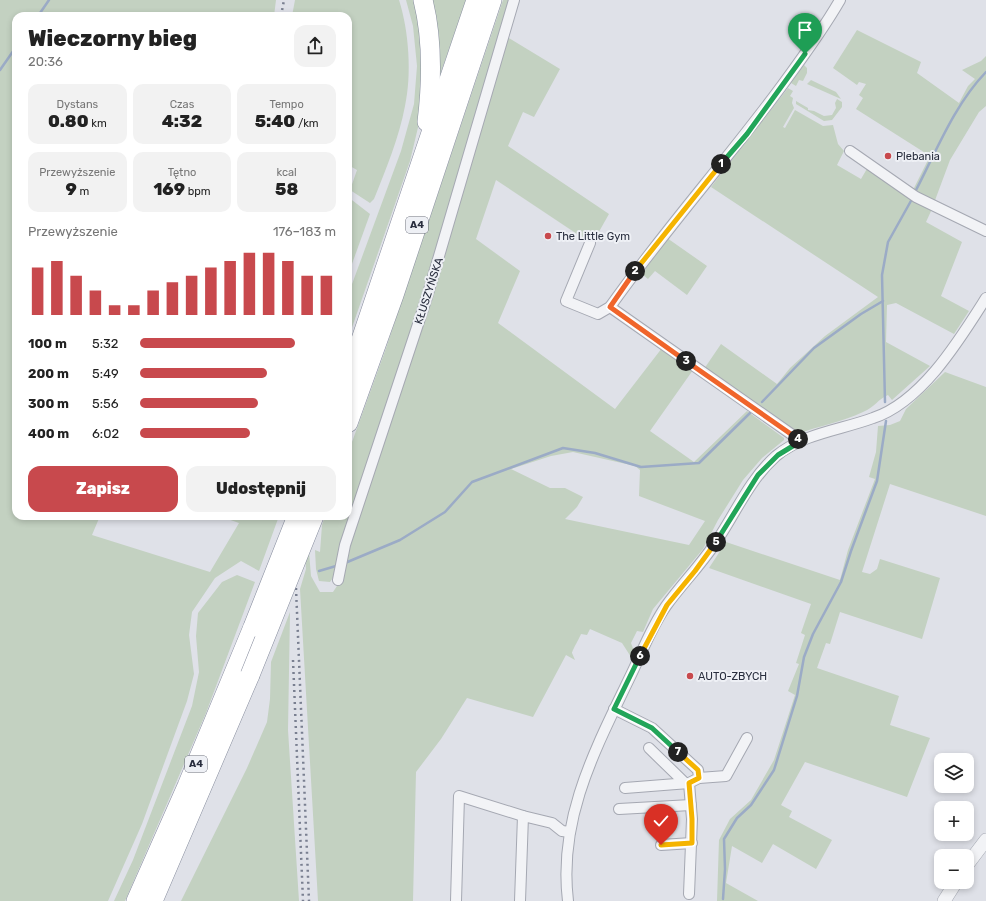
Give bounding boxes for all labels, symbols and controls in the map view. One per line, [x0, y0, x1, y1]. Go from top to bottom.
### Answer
pin [788, 13, 822, 54]
icon: arrive [794, 19, 816, 41]
text: Wieczorny bieg [28, 25, 197, 52]
button: share [294, 25, 336, 67]
text: 20:36 [28, 54, 63, 69]
text: Dystans [56, 98, 98, 111]
text: Czas [170, 98, 194, 111]
text: Tempo [270, 98, 304, 111]
text: 0.80 [48, 111, 89, 131]
text: 4:32 [162, 111, 202, 131]
text: 5:40 [255, 111, 295, 131]
text: km [89, 117, 107, 130]
text: /km [295, 117, 319, 130]
place label: Plebania [896, 150, 940, 163]
marker: Plebania [883, 151, 893, 161]
pin: 1 [711, 154, 731, 174]
text: 1 [718, 157, 724, 170]
text: Przewyższenie [39, 166, 115, 179]
text: Tętno [168, 166, 196, 179]
text: kcal [277, 166, 297, 179]
text: 9 [65, 179, 77, 199]
text: 169 [153, 179, 185, 199]
text: 58 [275, 179, 298, 199]
text: m [77, 185, 89, 198]
text: bpm [185, 185, 211, 198]
road number: A4 [406, 217, 428, 233]
text: Przewyższenie [28, 224, 118, 239]
text: 176–183 m [273, 224, 336, 239]
place label: The Little Gym [556, 230, 630, 243]
marker: The Little Gym [543, 231, 553, 241]
street label: KŁUSZYŃSKA [412, 255, 446, 326]
pin: 2 [625, 261, 645, 281]
text: 2 [631, 264, 639, 277]
text: 100 m [28, 336, 67, 351]
text: 5:32 [92, 336, 119, 351]
pin: 3 [676, 351, 696, 371]
text: 3 [682, 354, 690, 367]
text: 200 m [28, 366, 69, 381]
text: 5:49 [92, 366, 119, 381]
text: 300 m [28, 396, 69, 411]
text: 5:56 [92, 396, 119, 411]
text: 400 m [28, 426, 69, 441]
text: 6:02 [92, 426, 119, 441]
pin: 4 [788, 429, 808, 449]
text: 4 [794, 432, 802, 445]
button: Zapisz [28, 466, 178, 512]
button: Udostępnij [186, 466, 336, 512]
pin: 5 [706, 532, 726, 552]
text: 5 [712, 535, 720, 548]
pin: 6 [630, 646, 650, 666]
text: 6 [636, 649, 644, 662]
place label: AUTO-ZBYCH [698, 670, 767, 683]
marker: AUTO-ZBYCH [685, 671, 695, 681]
pin: 7 [668, 742, 688, 762]
text: 7 [675, 745, 681, 758]
map controls [934, 753, 974, 889]
button: layers [934, 753, 974, 793]
road number: A4 [185, 756, 207, 772]
button: + [934, 801, 974, 841]
pin [644, 804, 678, 845]
icon: check [650, 810, 672, 832]
button: − [934, 849, 974, 889]

